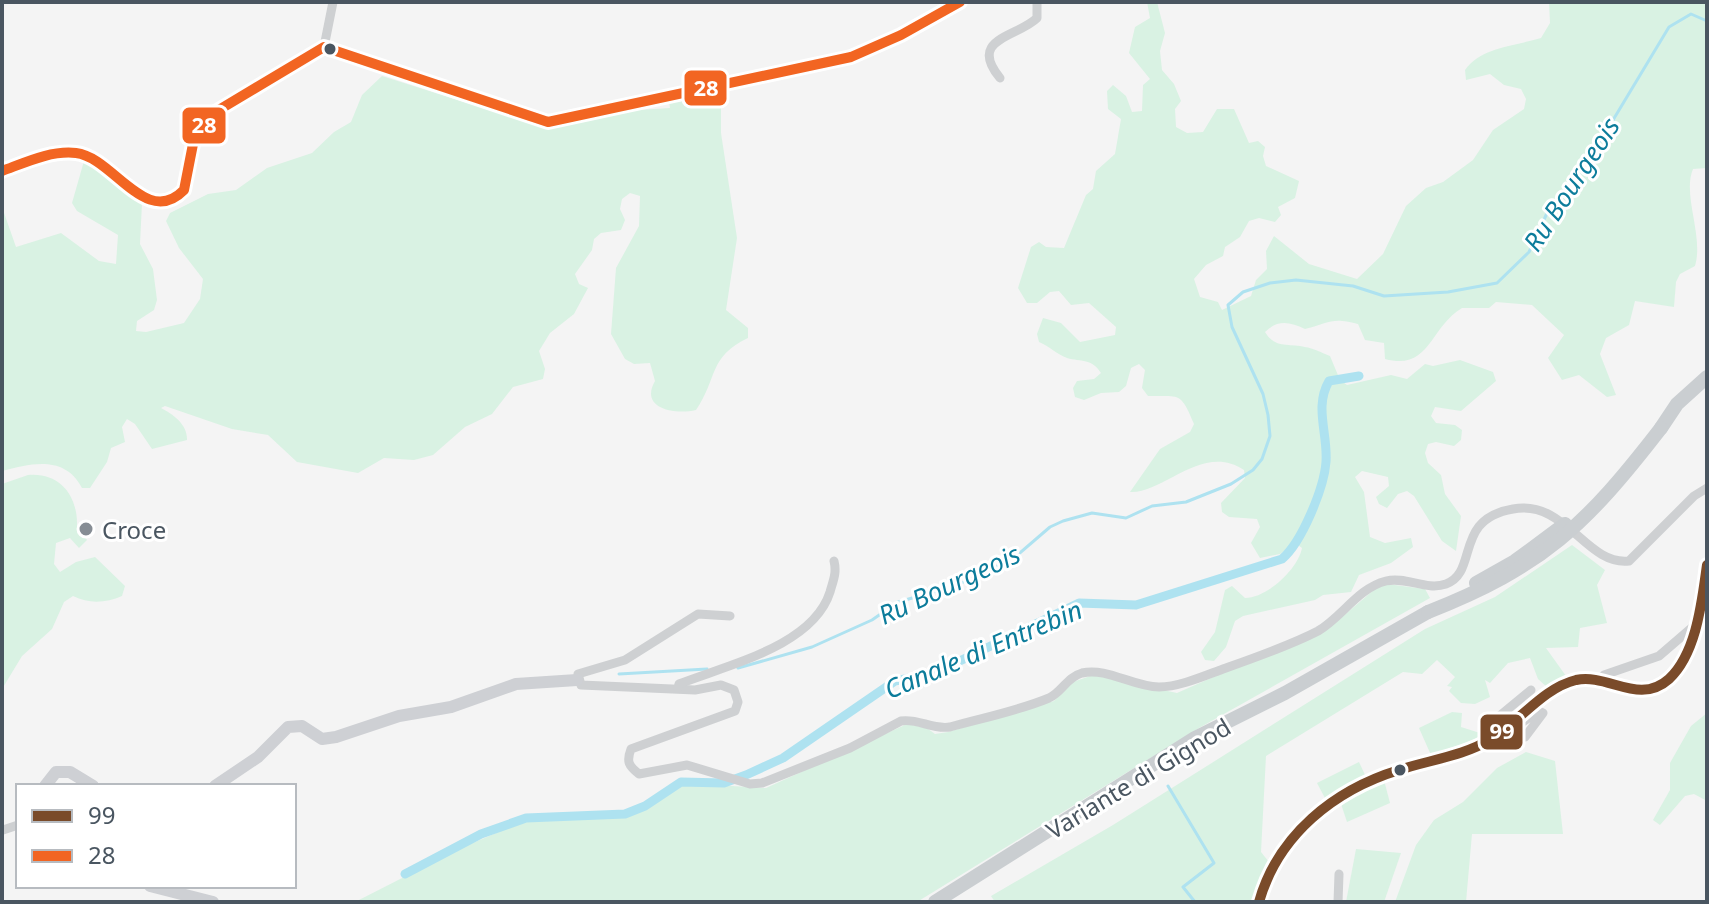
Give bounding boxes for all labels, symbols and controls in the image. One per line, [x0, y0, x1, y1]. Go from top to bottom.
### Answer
unlabelled marker [322, 41, 338, 57]
line badge: 28 [683, 69, 728, 107]
text: 28 [693, 72, 719, 102]
line badge: 28 [181, 106, 227, 145]
text: 28 [191, 109, 217, 139]
water label: Ru Bourgeois [1514, 110, 1628, 258]
place label: Croce [102, 513, 166, 546]
marker: Croce [77, 520, 95, 538]
water label: Ru Bourgeois [872, 535, 1026, 633]
water label: Canale di Entrebin [879, 591, 1087, 707]
street label: Variante di Gignod [1040, 710, 1236, 846]
line badge: 99 [1479, 713, 1524, 751]
text: 99 [1489, 715, 1515, 745]
unlabelled marker [1392, 762, 1408, 778]
legend [16, 784, 296, 888]
text: 99 [88, 798, 115, 831]
text: 28 [88, 838, 115, 871]

